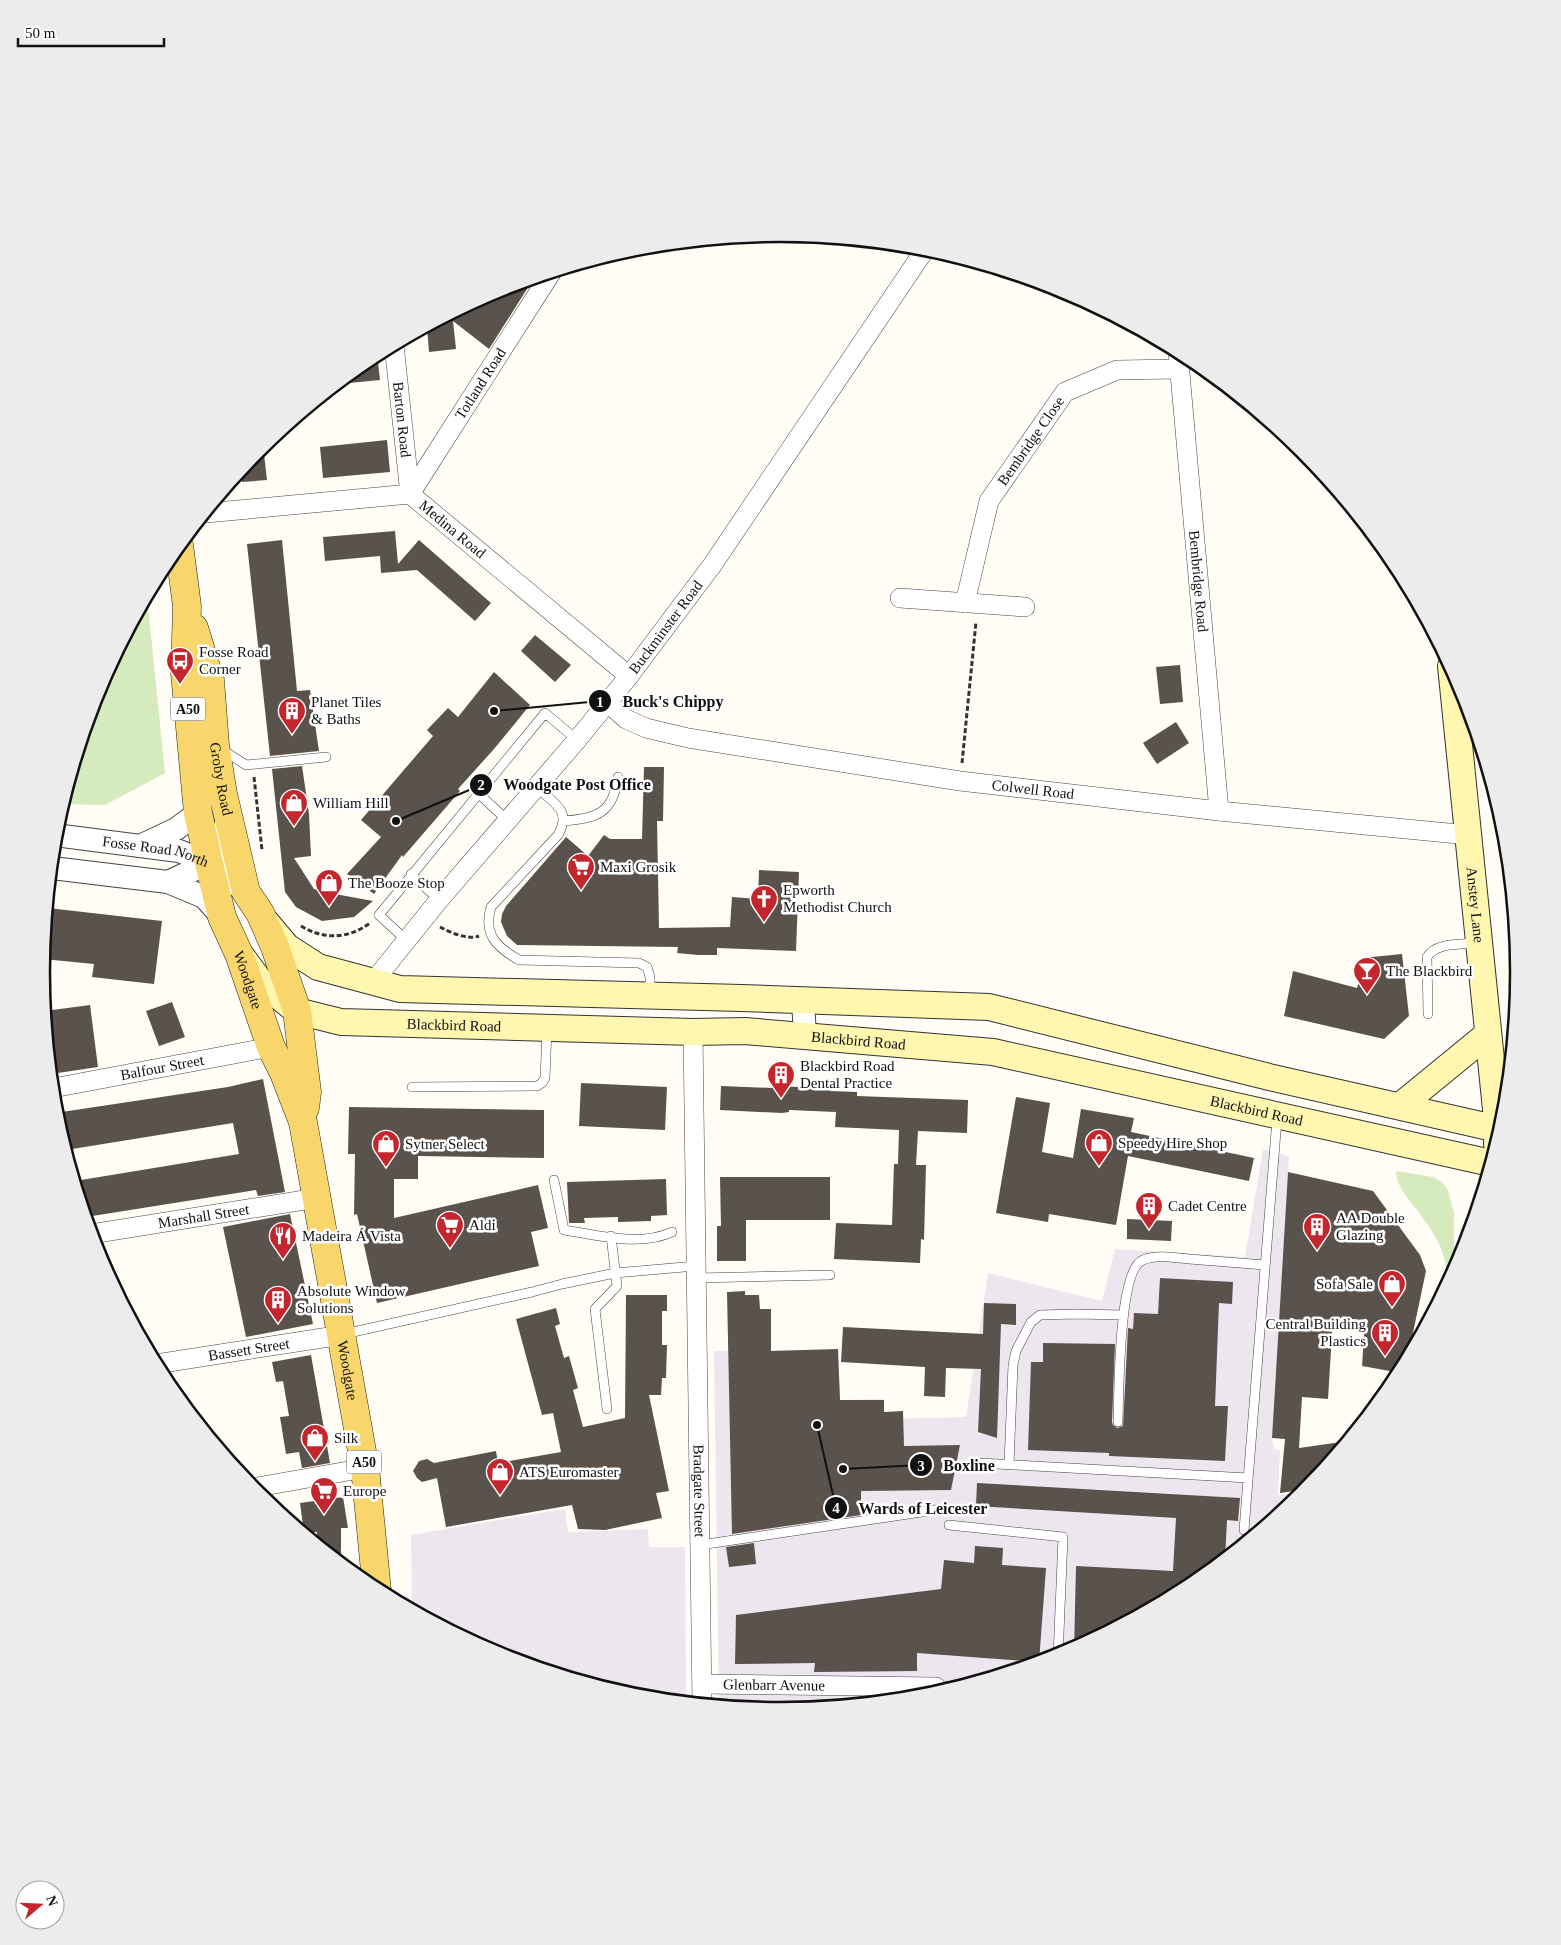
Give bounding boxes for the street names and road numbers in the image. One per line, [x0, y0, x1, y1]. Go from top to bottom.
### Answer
street label: Totland Road [452, 345, 509, 422]
street label: Barton Road [390, 381, 414, 459]
street label: Bembridge Close [994, 393, 1068, 488]
street label: Medina Road [416, 497, 489, 562]
street label: Bembridge Road [1186, 530, 1211, 633]
street label: Buckminster Road [626, 577, 706, 677]
road number: A50 [170, 698, 206, 721]
street label: Groby Road [207, 741, 236, 817]
street label: Colwell Road [991, 777, 1076, 802]
street label: Fosse Road North [101, 833, 211, 870]
street label: Anstey Lane [1463, 866, 1487, 944]
street label: Woodgate [231, 949, 265, 1011]
street label: Blackbird Road [406, 1016, 502, 1035]
street label: Blackbird Road [811, 1029, 907, 1053]
street label: Balfour Street [119, 1052, 206, 1083]
street label: Blackbird Road [1209, 1093, 1305, 1129]
street label: Marshall Street [157, 1201, 251, 1231]
street label: Bassett Street [207, 1335, 292, 1364]
street label: Woodgate [334, 1339, 361, 1402]
street label: Bradgate Street [691, 1444, 708, 1538]
road number: A50 [346, 1450, 382, 1474]
street label: Glenbarr Avenue [723, 1676, 825, 1694]

